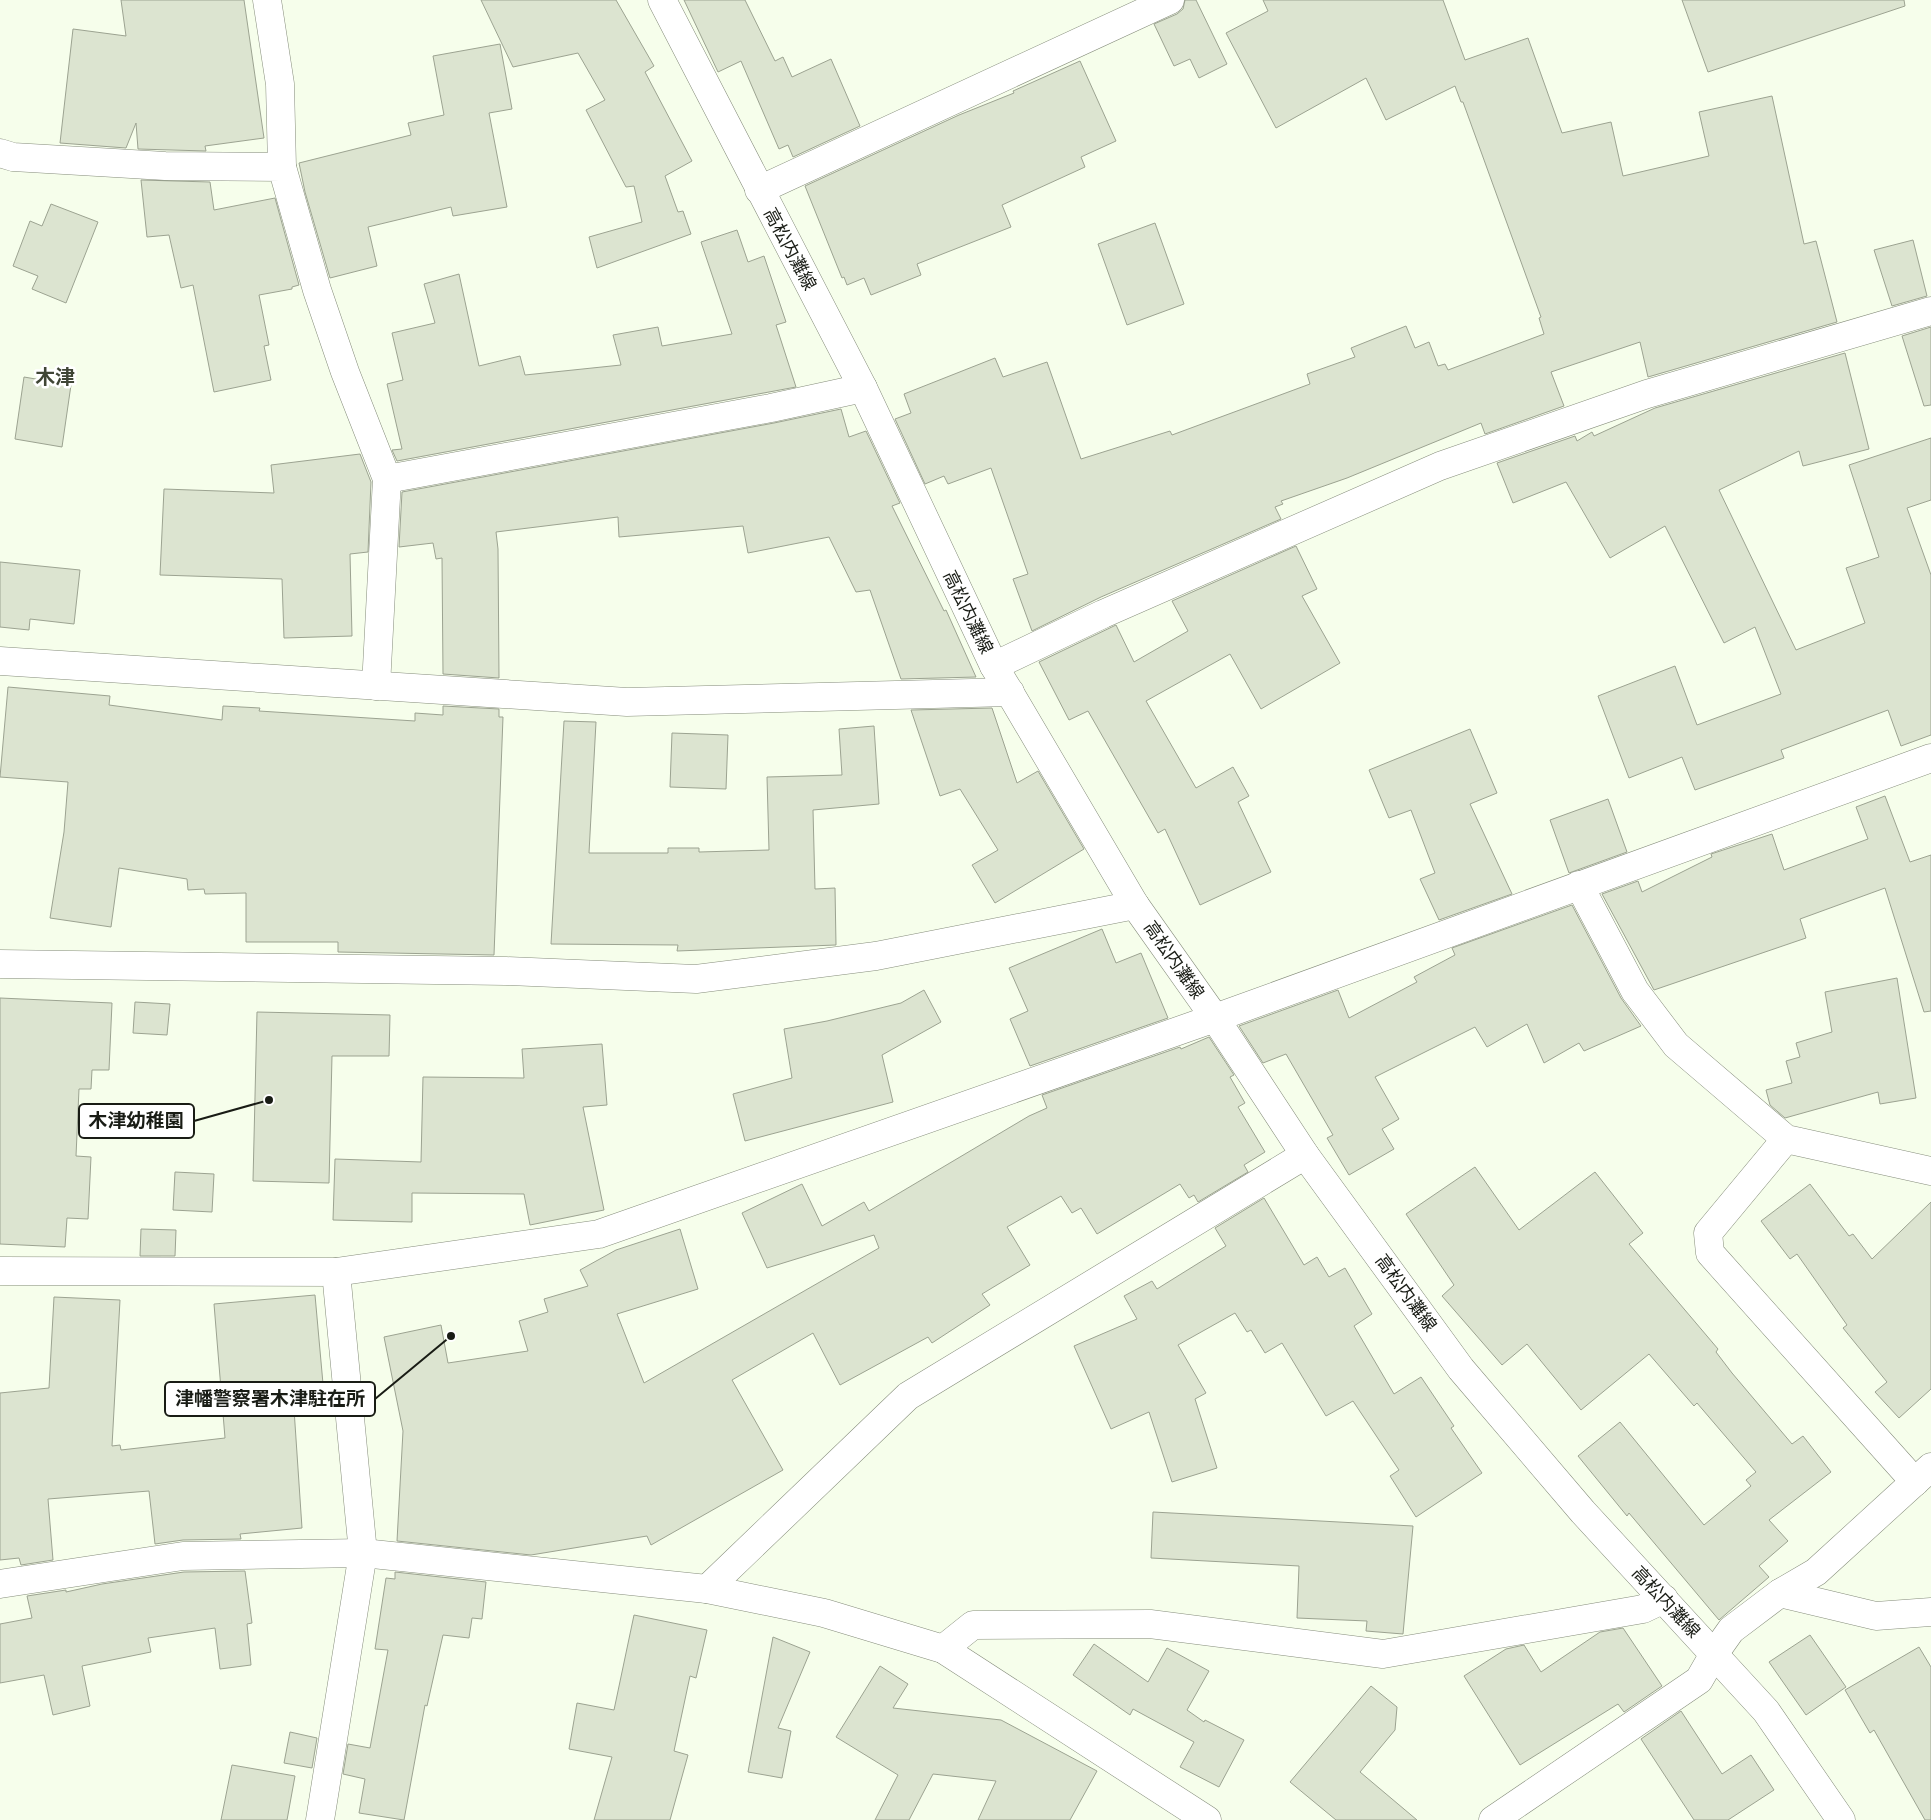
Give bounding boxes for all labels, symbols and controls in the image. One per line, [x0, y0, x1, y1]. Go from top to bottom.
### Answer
street label: 高松内灘線 [757, 203, 823, 295]
district label: 木津 [35, 363, 75, 392]
street label: 高松内灘線 [937, 566, 999, 658]
street label: 高松内灘線 [1138, 916, 1210, 1004]
callout: 木津幼稚園 [79, 1104, 194, 1138]
text: 木津幼稚園 [88, 1107, 184, 1134]
street label: 高松内灘線 [1369, 1249, 1443, 1337]
callout: 津幡警察署木津駐在所 [165, 1382, 375, 1416]
text: 津幡警察署木津駐在所 [175, 1385, 365, 1412]
street label: 高松内灘線 [1626, 1560, 1706, 1644]

